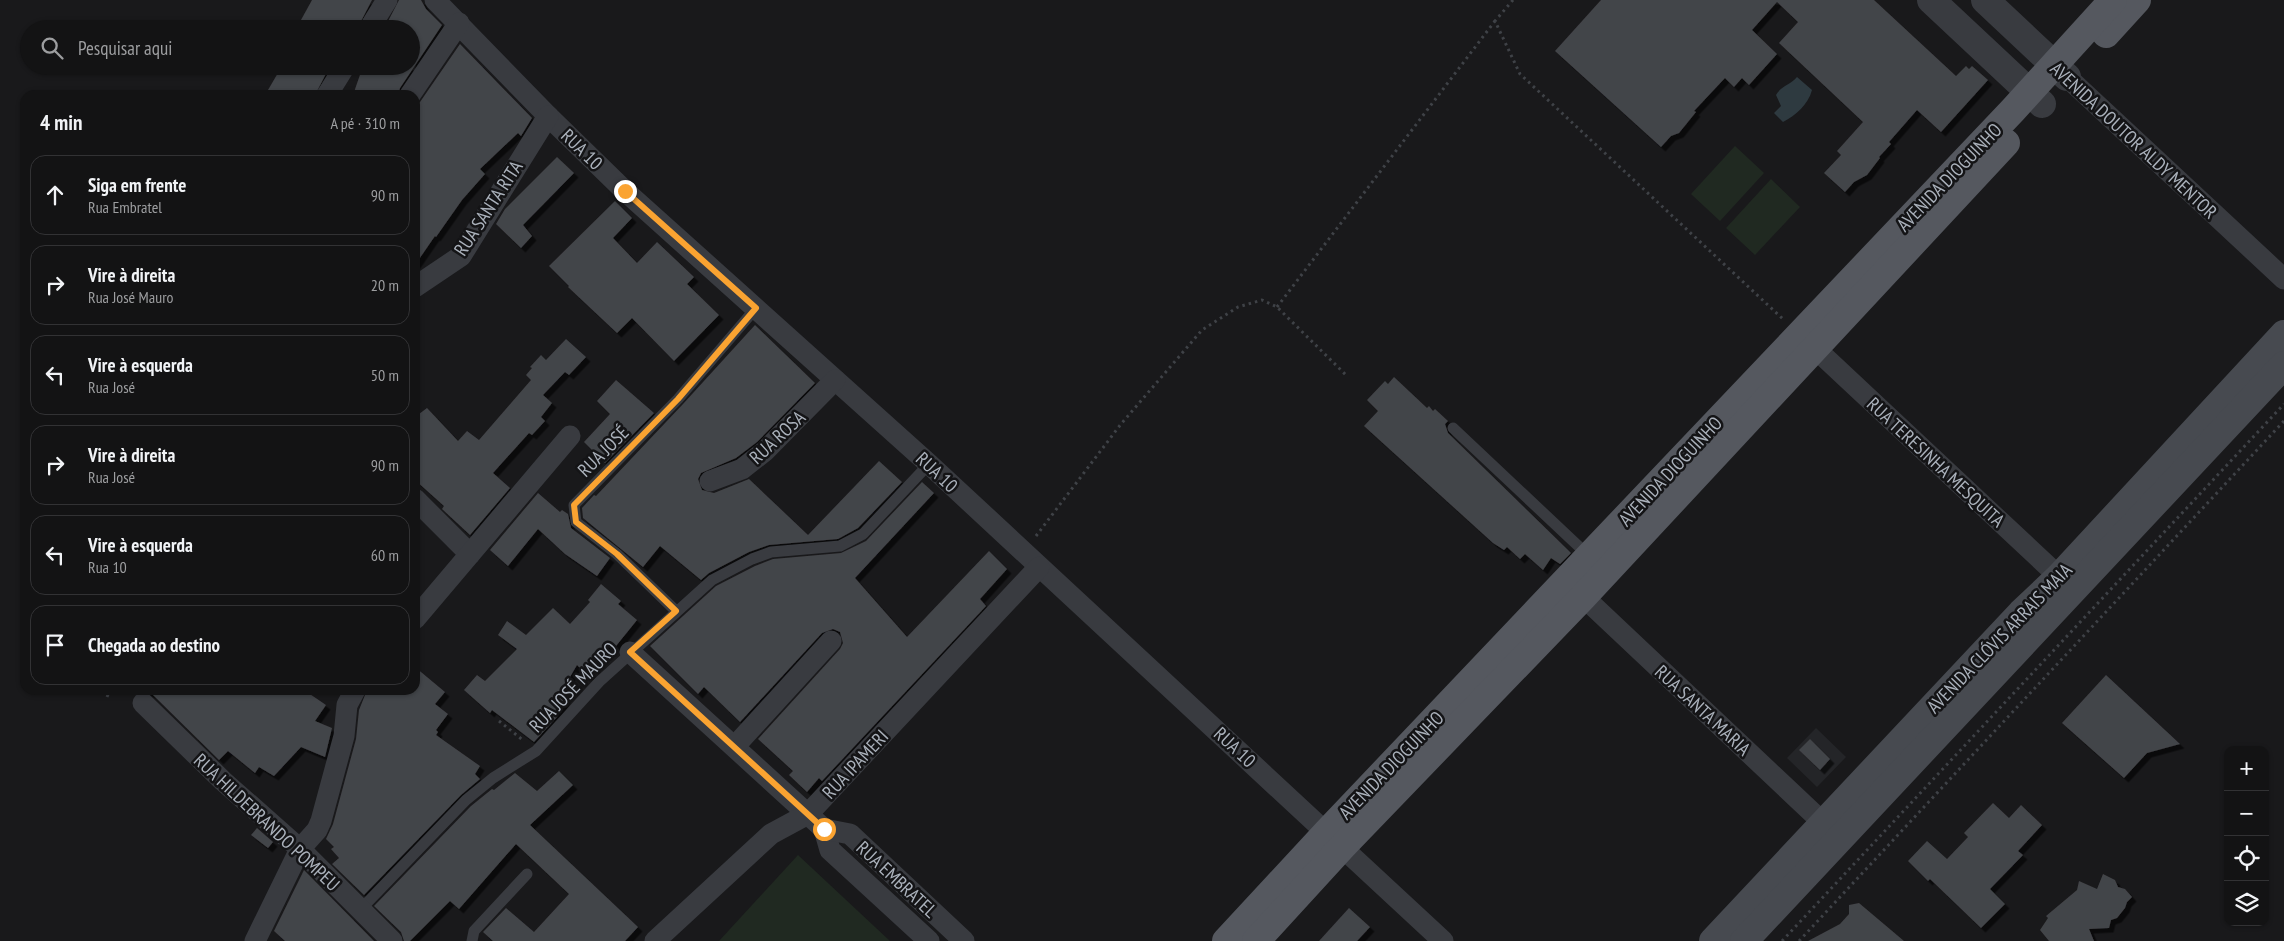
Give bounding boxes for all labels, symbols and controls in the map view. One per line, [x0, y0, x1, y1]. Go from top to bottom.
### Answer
search box [20, 20, 420, 75]
icon: search [38, 34, 66, 62]
text: Pesquisar aqui [78, 36, 172, 60]
street label: AVENIDA DOUTOR ALDY MENTOR [2046, 56, 2222, 224]
text: 4 min [40, 109, 82, 136]
text: A pé · 310 m [330, 113, 400, 133]
street label: AVENIDA DIOGUINHO [1891, 118, 2007, 236]
street label: RUA 10 [556, 124, 608, 174]
street label: RUA SANTA RITA [448, 156, 528, 260]
text: Siga em frente [88, 173, 186, 197]
route end [614, 180, 637, 203]
icon: ahead [41, 181, 69, 209]
text: 90 m [371, 185, 399, 205]
text: Rua Embratel [88, 197, 162, 217]
text: Vire à direita [88, 263, 175, 287]
icon: right [41, 271, 69, 299]
text: 20 m [371, 275, 399, 295]
text: Rua José Mauro [88, 287, 173, 307]
text: Vire à esquerda [88, 353, 193, 377]
icon: left [41, 361, 69, 389]
text: 50 m [371, 365, 399, 385]
text: Rua José [88, 377, 135, 397]
street label: RUA TERESINHA MESQUITA [1862, 392, 2010, 532]
street label: RUA ROSA [744, 405, 810, 469]
street label: AVENIDA DIOGUINHO [1613, 411, 1727, 531]
street label: RUA JOSÉ [572, 420, 634, 482]
text: Vire à direita [88, 443, 175, 467]
street label: RUA 10 [911, 447, 963, 497]
icon: right [41, 451, 69, 479]
text: 90 m [371, 455, 399, 475]
text: Rua José [88, 467, 135, 487]
text: Vire à esquerda [88, 533, 193, 557]
icon: left [41, 541, 69, 569]
text: 60 m [371, 545, 399, 565]
text: Rua 10 [88, 557, 127, 577]
street label: AVENIDA CLÓVIS ARRAIS MAIA [1921, 558, 2077, 718]
icon: arrive [41, 631, 69, 659]
text: Chegada ao destino [88, 633, 220, 657]
street label: RUA JOSÉ MAURO [524, 637, 622, 737]
street label: RUA SANTA MARIA [1650, 660, 1756, 760]
street label: AVENIDA DIOGUINHO [1333, 706, 1449, 824]
street label: RUA 10 [1209, 722, 1261, 772]
street label: RUA IPAMERI [817, 724, 893, 804]
map controls [2224, 746, 2269, 926]
button: + [2224, 746, 2269, 791]
street label: RUA HILDEBRANDO POMPEU [189, 748, 345, 896]
button: − [2224, 791, 2269, 836]
route start [813, 818, 836, 841]
street label: RUA EMBRATEL [852, 836, 942, 923]
button: locate [2224, 836, 2269, 881]
button: layers [2224, 881, 2269, 926]

